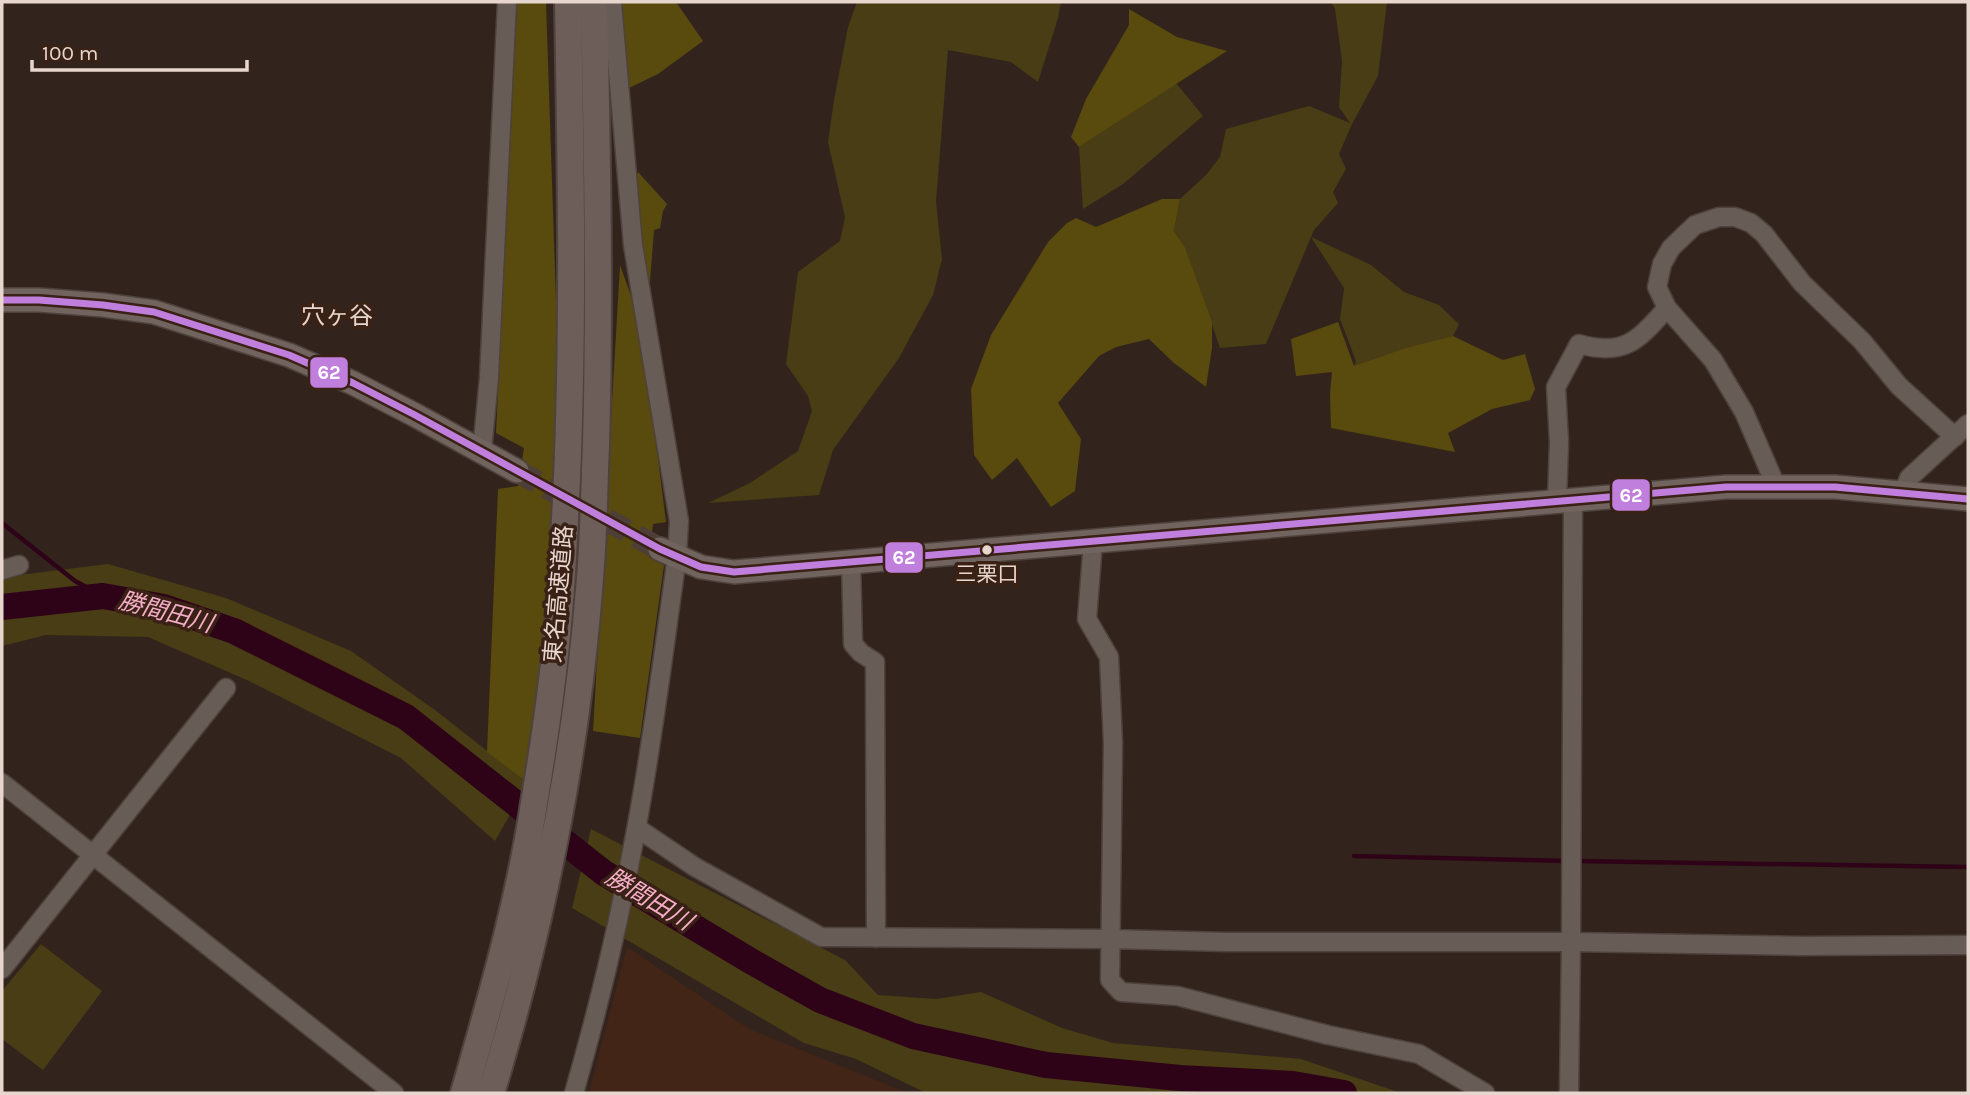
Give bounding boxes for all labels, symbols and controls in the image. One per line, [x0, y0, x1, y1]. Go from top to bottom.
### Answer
scale bar [32, 28, 247, 72]
text: 100 m [42, 41, 99, 65]
district label: 穴ヶ谷 [301, 302, 373, 330]
line badge: 62 [309, 356, 349, 389]
text: 62 [317, 362, 341, 384]
line badge: 62 [1611, 478, 1651, 512]
text: 62 [1619, 485, 1643, 507]
street label: 東名高速道路 [539, 524, 578, 664]
line badge: 62 [884, 541, 924, 574]
marker: 三栗口 [980, 543, 994, 557]
text: 62 [892, 547, 916, 569]
place label: 三栗口 [956, 562, 1019, 586]
water label: 勝間田川 [116, 586, 219, 639]
water label: 勝間田川 [601, 862, 700, 937]

